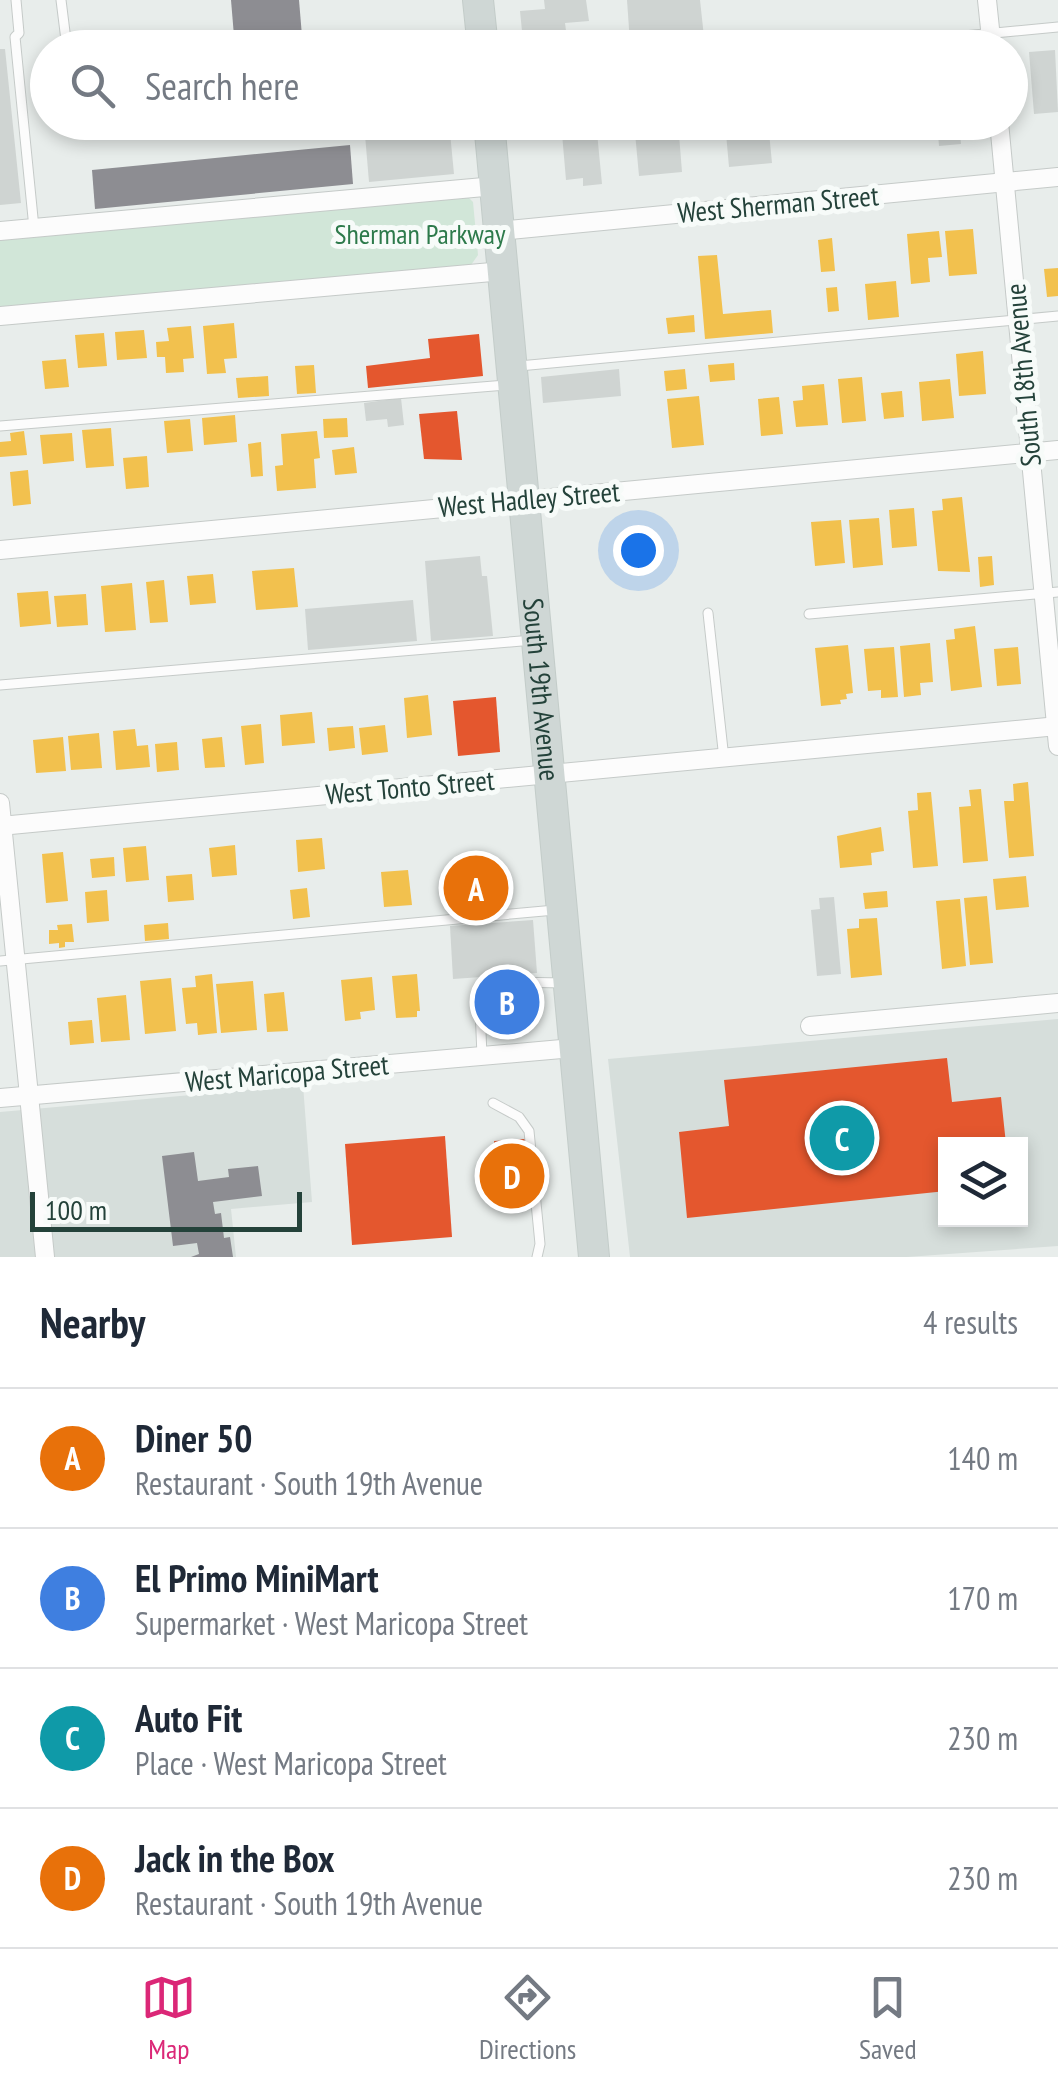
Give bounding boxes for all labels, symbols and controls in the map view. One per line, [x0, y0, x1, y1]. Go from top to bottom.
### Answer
search box [30, 30, 1028, 140]
icon: search [65, 58, 120, 113]
text: Search here [145, 61, 299, 110]
street label: West Sherman Street [676, 176, 880, 231]
park label: Sherman Parkway [334, 215, 506, 252]
street label: South 18th Avenue [996, 282, 1049, 468]
street label: West Hadley Street [437, 472, 622, 525]
your location [613, 525, 664, 576]
street label: South 19th Avenue [515, 596, 569, 783]
street label: West Tonto Street [324, 761, 496, 812]
pin: A [444, 850, 508, 926]
pin: B [474, 964, 540, 1040]
street label: West Maricopa Street [184, 1045, 391, 1100]
pin: C [810, 1100, 874, 1176]
map controls [938, 1137, 1028, 1227]
button: layers [938, 1137, 1028, 1227]
pin: D [480, 1138, 544, 1214]
scale bar [30, 1187, 302, 1232]
text: 100 m [45, 1191, 107, 1228]
text: Nearby [40, 1295, 145, 1350]
text: 4 results [923, 1301, 1018, 1343]
text: Diner 50 [135, 1413, 252, 1462]
text: A [64, 1437, 81, 1479]
text: 140 m [947, 1437, 1018, 1479]
text: Restaurant · South 19th Avenue [135, 1462, 483, 1504]
text: El Primo MiniMart [135, 1553, 379, 1602]
text: B [65, 1577, 80, 1619]
text: 170 m [947, 1577, 1018, 1619]
text: Supermarket · West Maricopa Street [135, 1602, 528, 1644]
text: Auto Fit [135, 1693, 242, 1742]
text: C [65, 1717, 80, 1759]
text: 230 m [947, 1717, 1018, 1759]
text: Place · West Maricopa Street [135, 1742, 447, 1784]
text: Jack in the Box [135, 1833, 335, 1882]
text: D [64, 1857, 81, 1899]
text: 230 m [947, 1857, 1018, 1899]
text: Restaurant · South 19th Avenue [135, 1882, 483, 1924]
tab: Map [141, 1970, 196, 2067]
tab: Directions [479, 1970, 576, 2067]
tab: Saved [859, 1970, 917, 2067]

